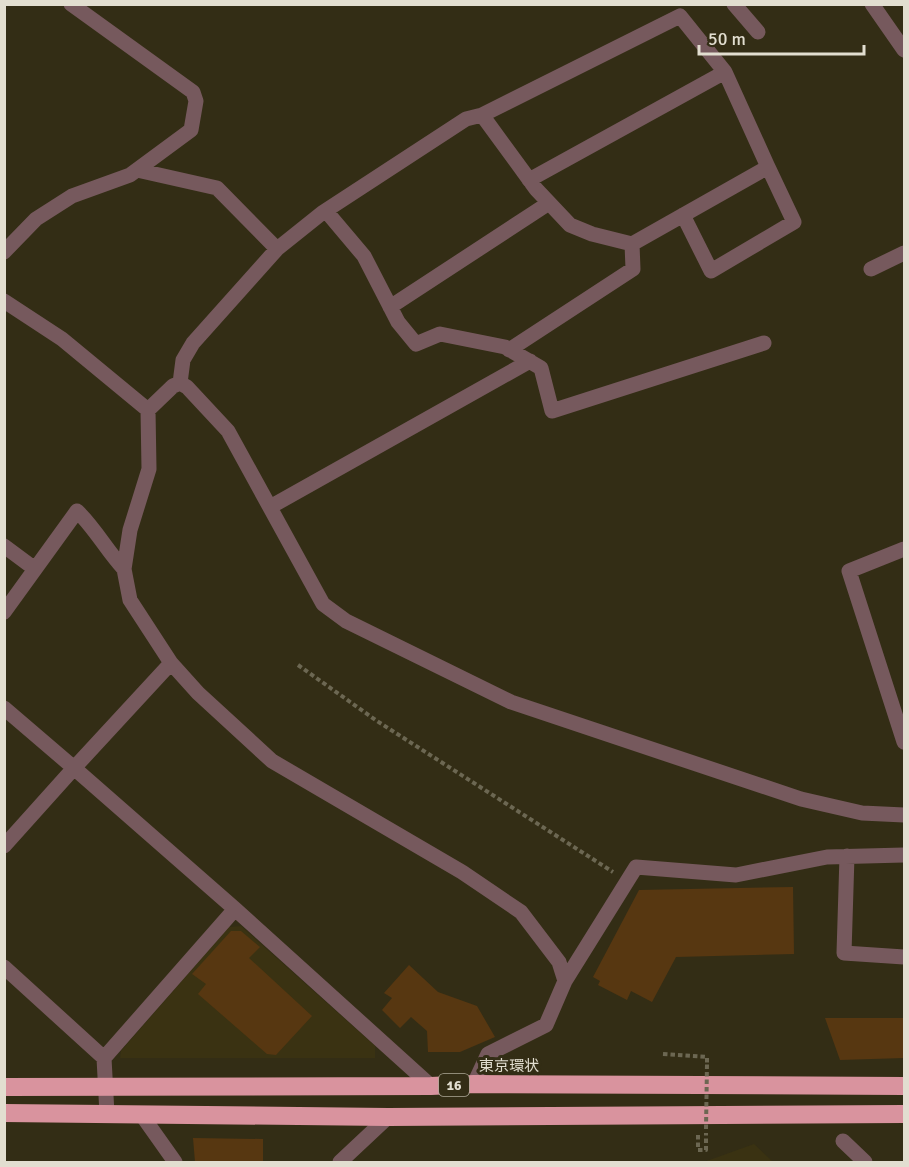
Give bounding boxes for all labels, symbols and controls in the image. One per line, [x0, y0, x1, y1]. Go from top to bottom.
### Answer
scale bar [699, 18, 864, 56]
text: 50 m [708, 28, 746, 50]
street label: 東京環状 [479, 1057, 539, 1075]
road number: 16 [439, 1074, 469, 1096]

